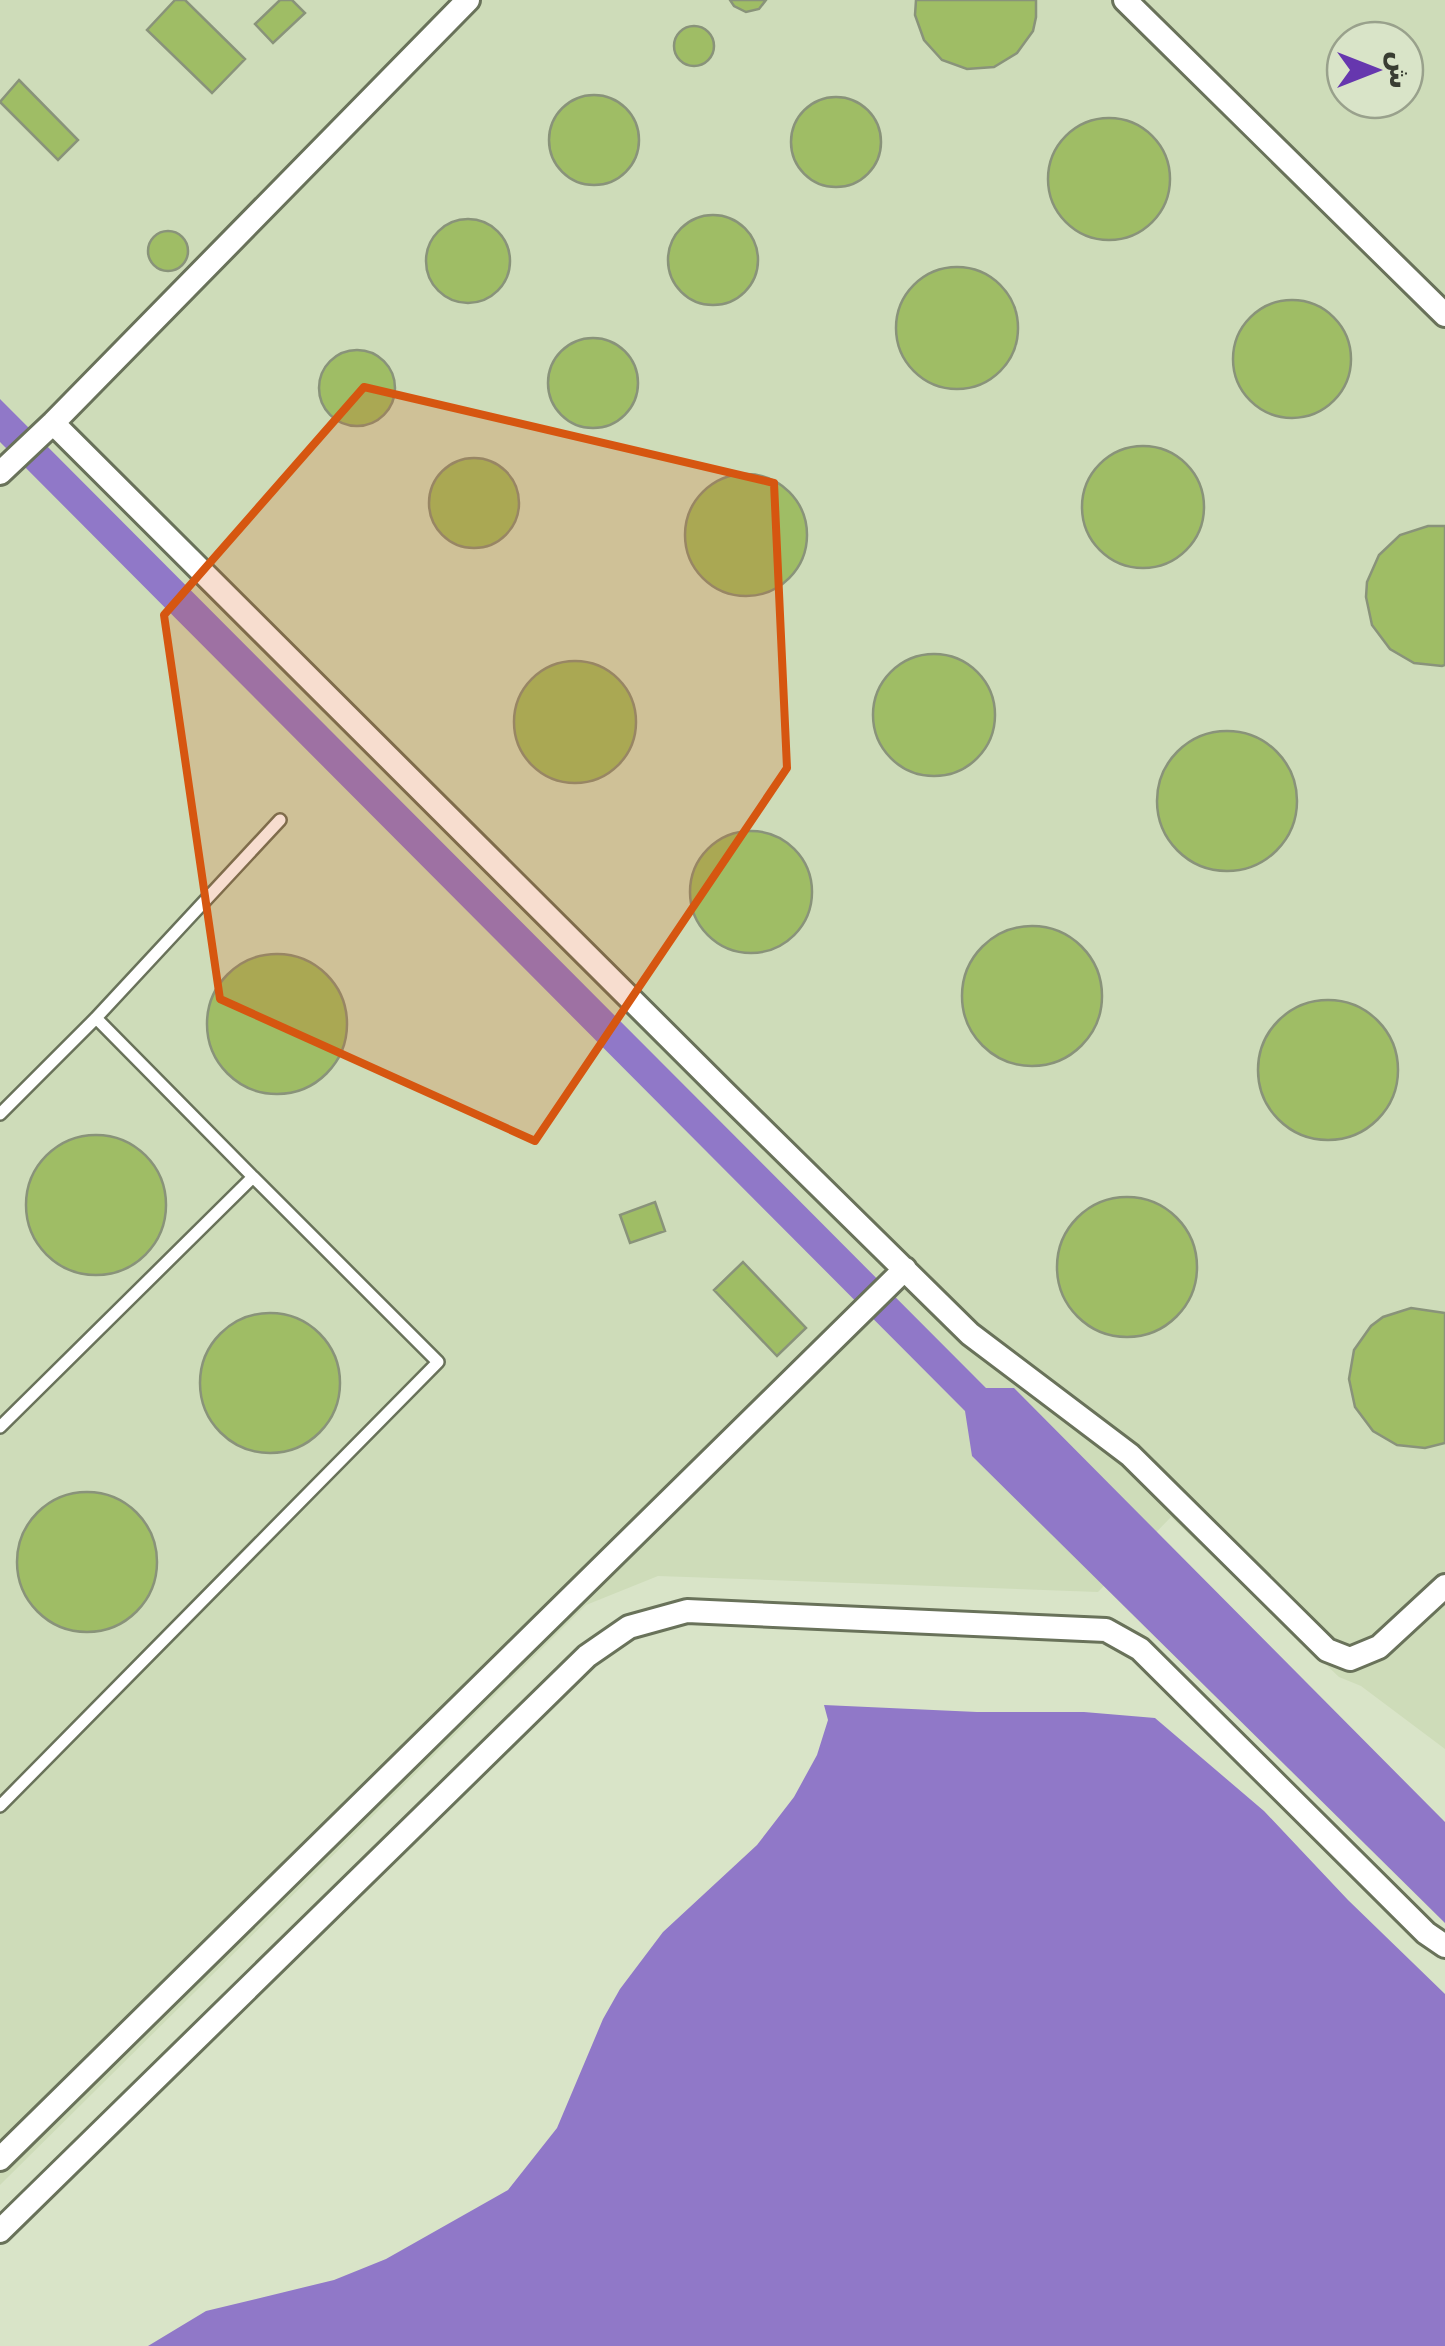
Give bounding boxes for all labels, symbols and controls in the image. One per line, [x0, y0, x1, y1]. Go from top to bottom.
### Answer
north arrow [1325, 20, 1425, 120]
text: ش [1383, 51, 1416, 89]

